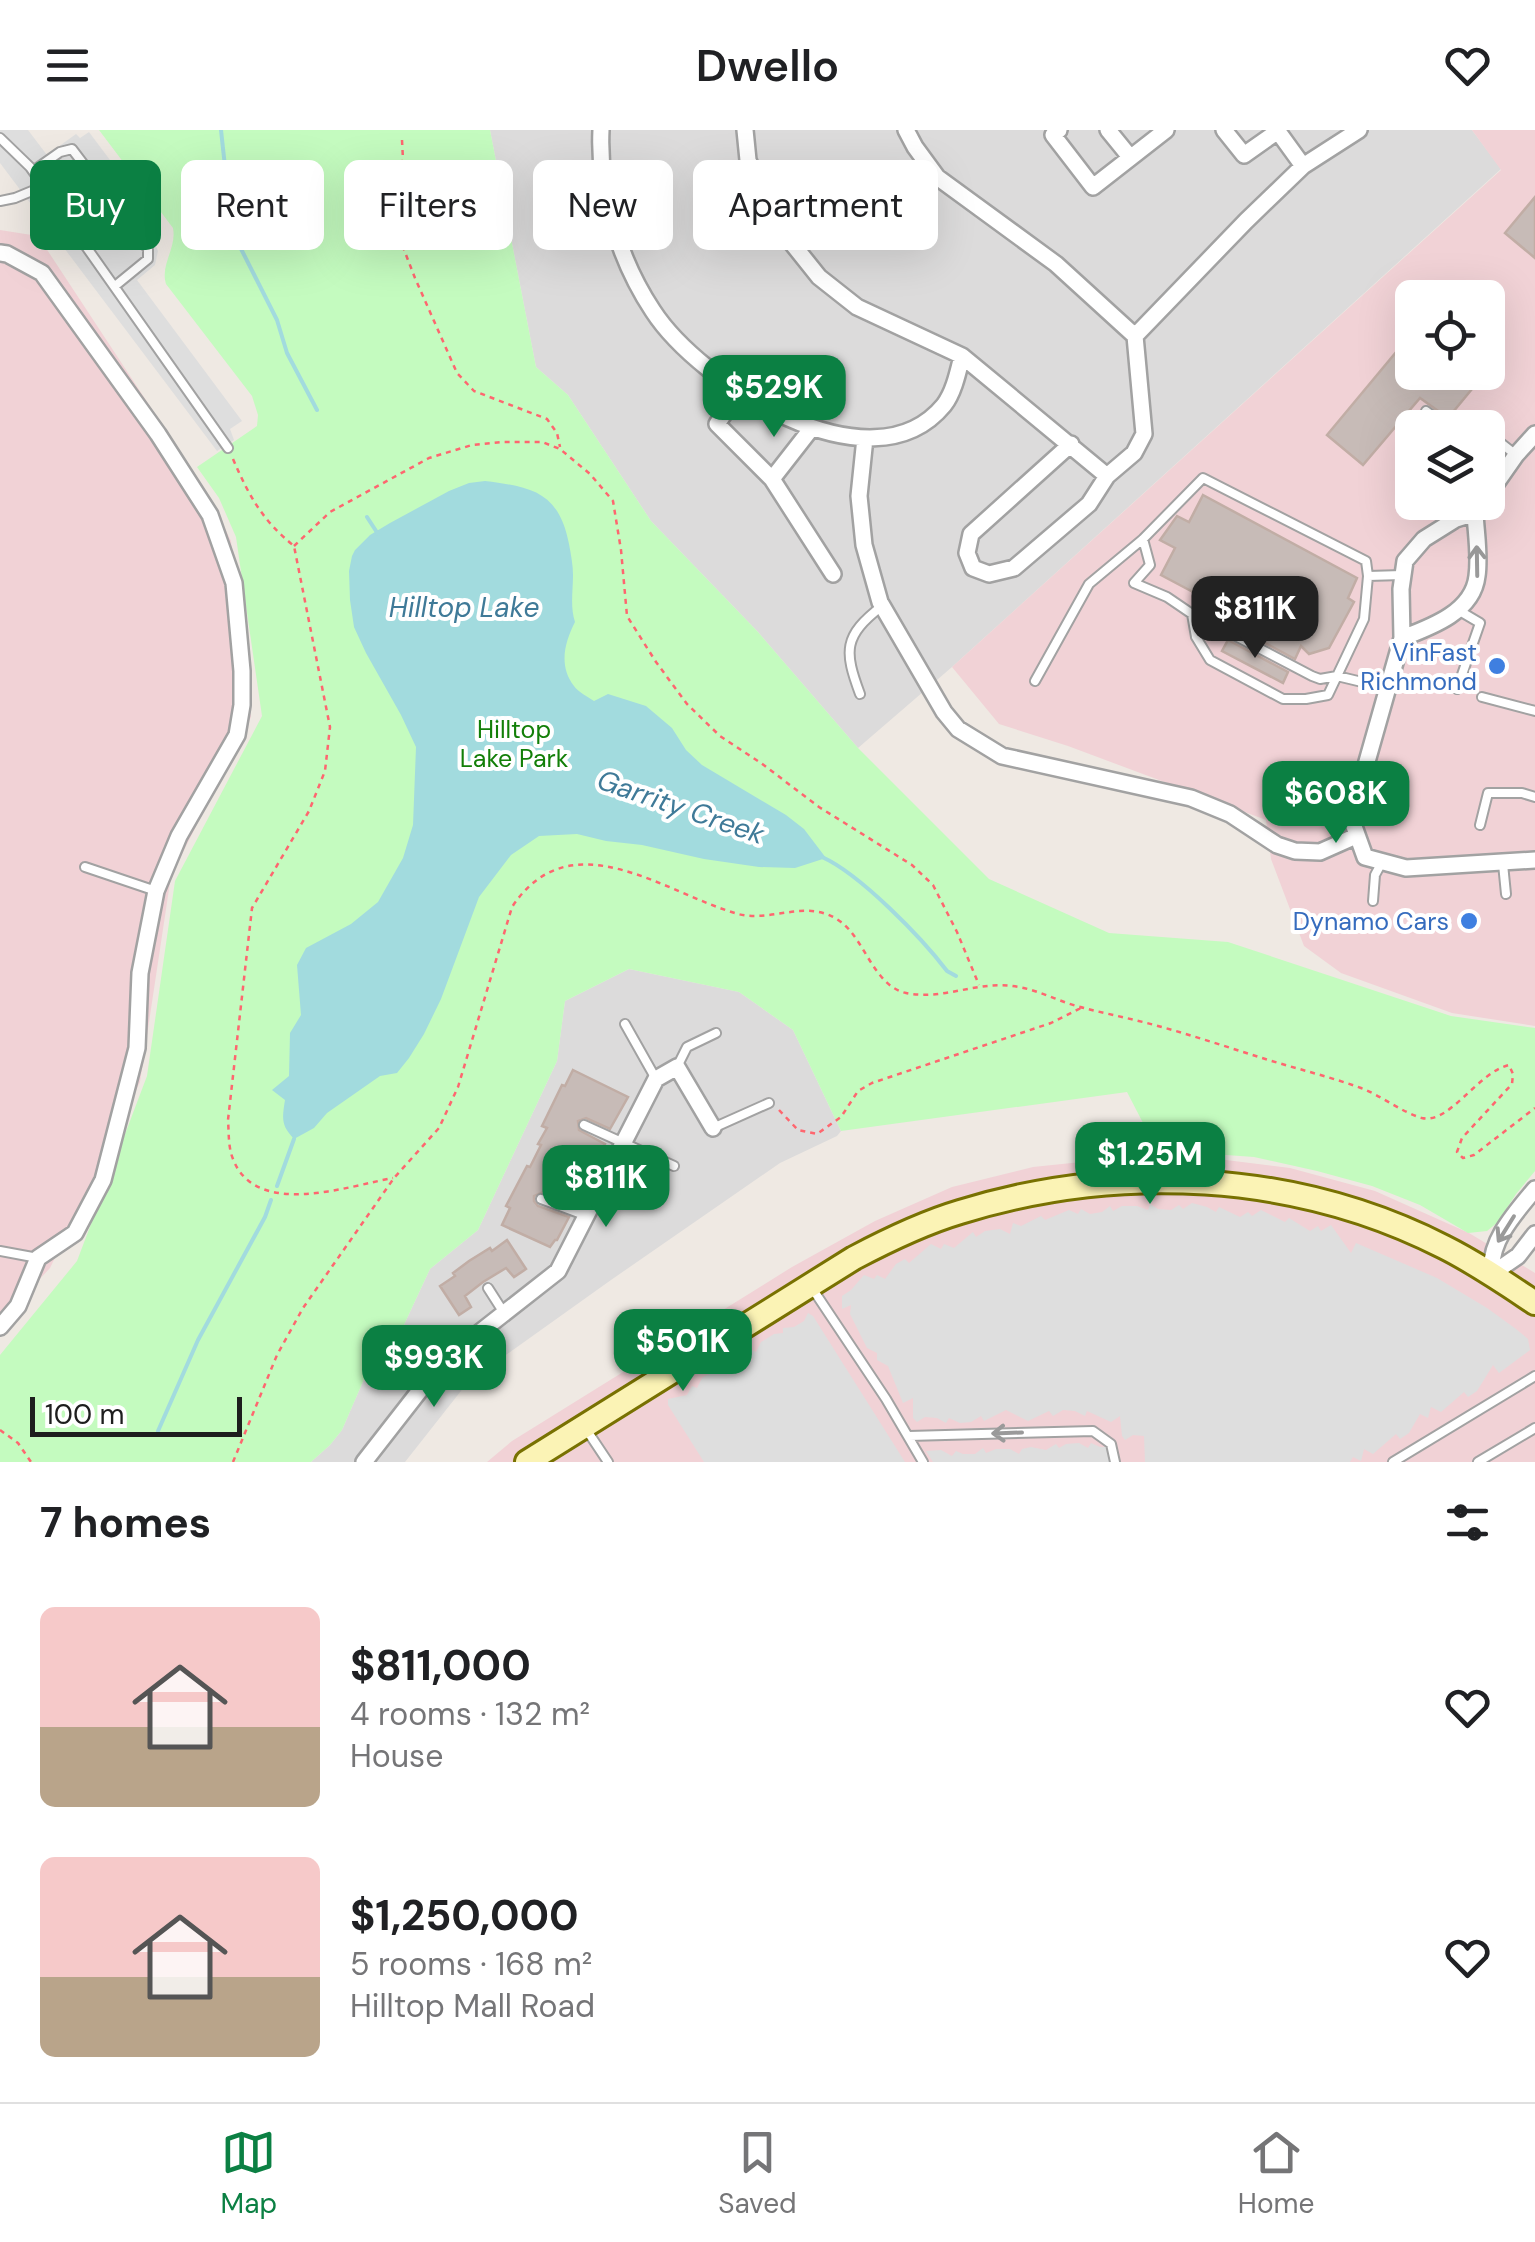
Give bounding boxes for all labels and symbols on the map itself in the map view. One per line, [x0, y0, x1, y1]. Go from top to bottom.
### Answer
pin: $529K [704, 355, 844, 440]
one-way arrow [1467, 545, 1486, 577]
pin: $811K [1185, 576, 1325, 661]
water label: Hilltop Lake [389, 589, 539, 626]
place label: VinFast Richmond [1360, 636, 1477, 698]
marker: VinFast Richmond [1486, 655, 1508, 677]
park label: Hilltop Lake Park [460, 713, 569, 775]
water label: Garrity Creek [592, 761, 770, 853]
pin: $608K [1266, 761, 1406, 846]
place label: Dynamo Cars [1293, 905, 1449, 938]
marker: Dynamo Cars [1458, 910, 1480, 932]
pin: $1.25M [1069, 1122, 1231, 1207]
pin: $811K [536, 1145, 676, 1230]
one-way arrow [1496, 1214, 1516, 1243]
pin: $501K [613, 1309, 753, 1394]
pin: $993K [364, 1325, 504, 1410]
scale bar [30, 1392, 242, 1436]
one-way arrow [992, 1424, 1024, 1443]

